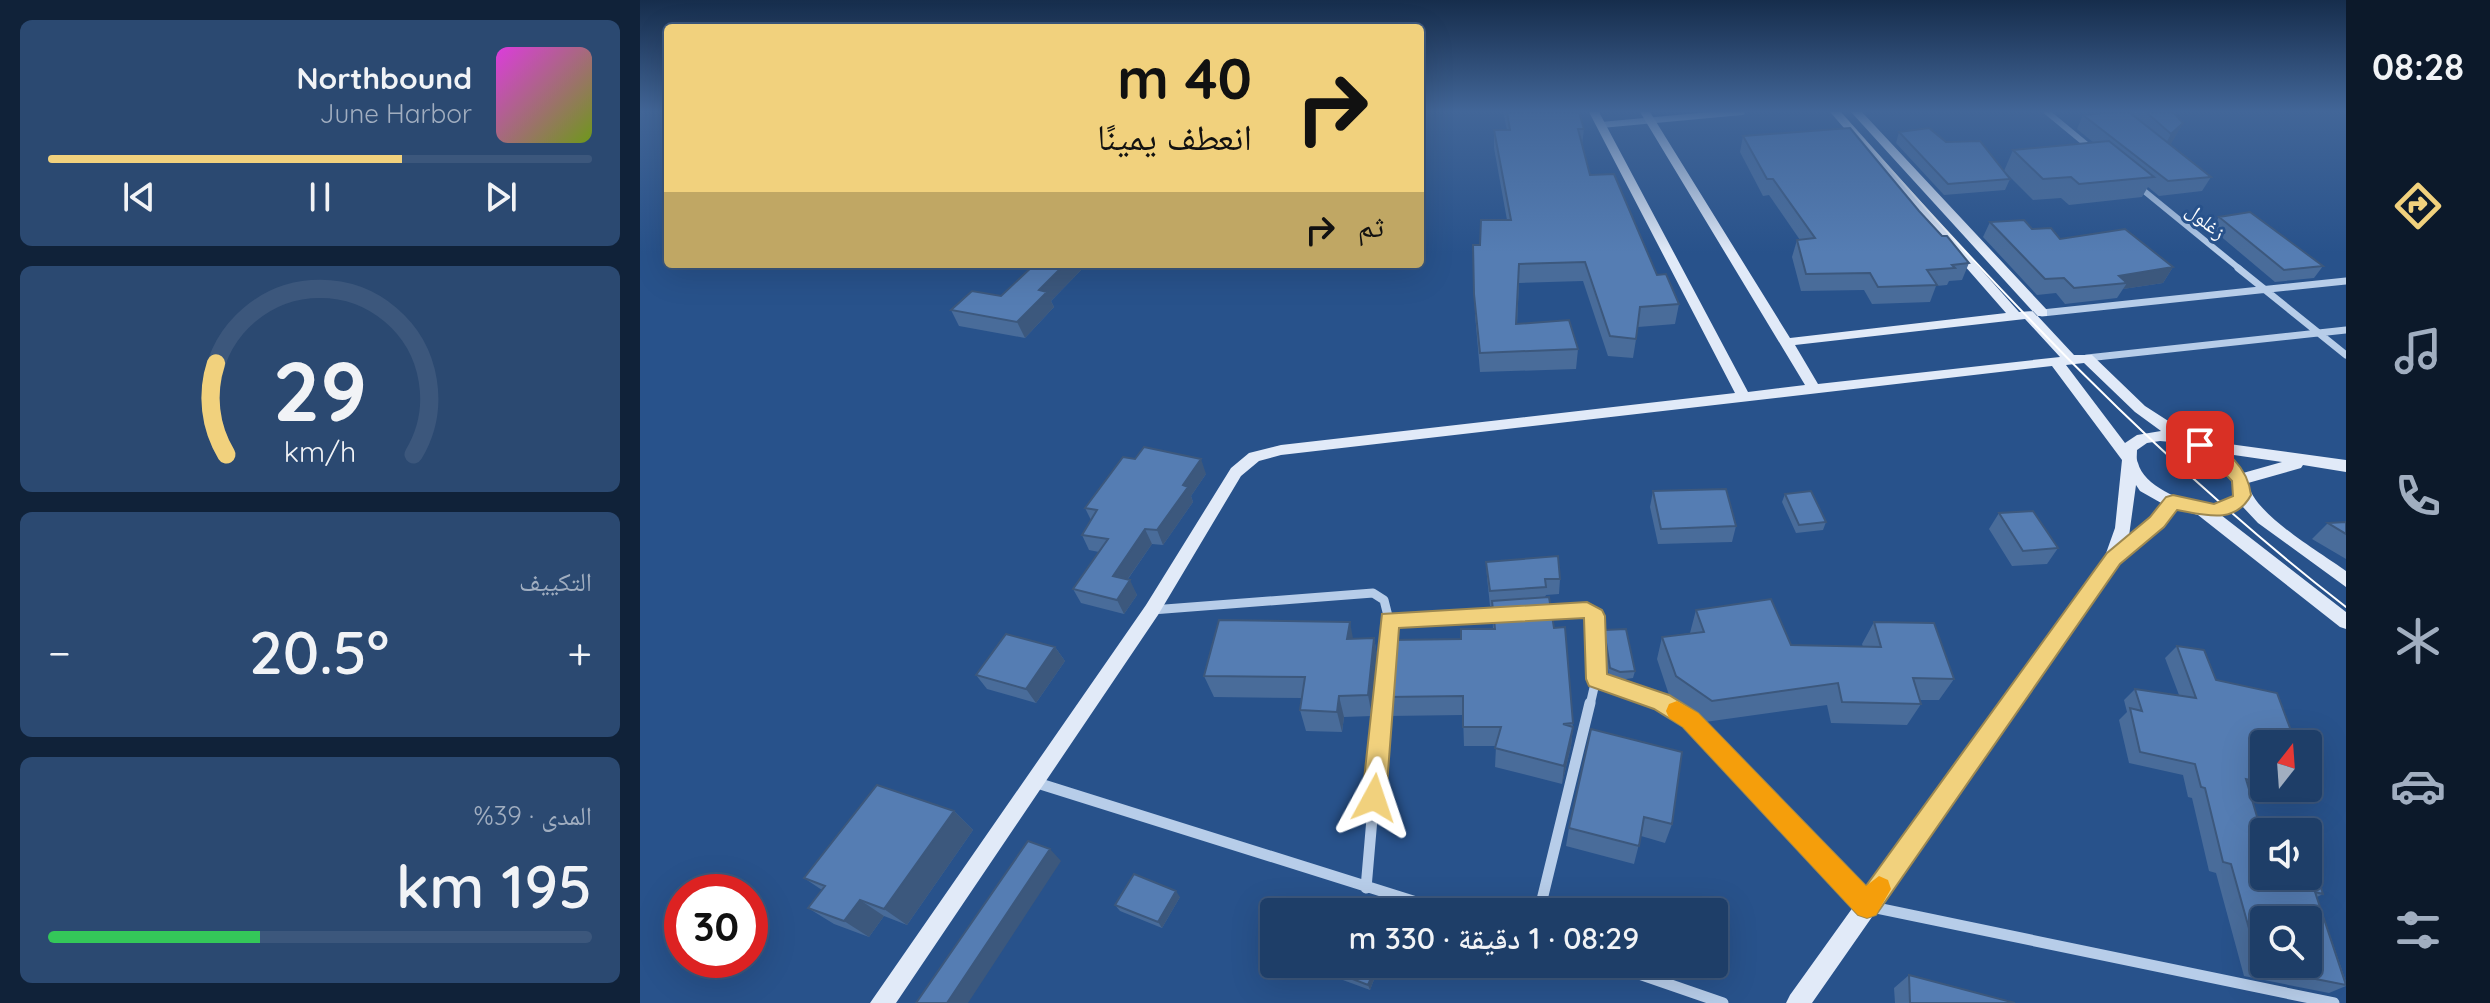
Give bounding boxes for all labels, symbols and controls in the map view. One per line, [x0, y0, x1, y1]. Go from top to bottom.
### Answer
text: 40 m [1117, 43, 1252, 113]
text: 08:28 [2372, 44, 2464, 89]
icon: right [1280, 56, 1384, 160]
text: Northbound [296, 59, 472, 97]
text: June Harbor [320, 97, 472, 130]
text: انعطف يمينًا [1097, 114, 1252, 159]
icon: previous [117, 175, 161, 219]
icon: pause [298, 175, 342, 219]
icon: next [479, 175, 523, 219]
icon: directions [2390, 178, 2446, 234]
street label: زغلول [2181, 197, 2231, 244]
text: ثم [1358, 207, 1384, 245]
icon: right [1298, 208, 1342, 252]
icon: music [2390, 323, 2446, 379]
text: 29 [273, 337, 367, 441]
pin [2166, 411, 2234, 479]
icon: arrive [2178, 423, 2222, 467]
text: km/h [284, 433, 356, 469]
icon: phone [2390, 468, 2446, 524]
text: التكييف [519, 565, 592, 598]
icon: climate [2390, 613, 2446, 669]
text: 20.5° [249, 614, 389, 689]
text: − [48, 625, 71, 680]
text: + [567, 625, 592, 680]
north arrow [2250, 730, 2322, 802]
map controls [2250, 730, 2322, 978]
position arrow [1332, 756, 1416, 840]
icon: car [2390, 758, 2446, 814]
text: المدى · 39% [474, 799, 592, 832]
button: sound [2250, 818, 2322, 890]
text: 195 km [396, 848, 592, 923]
speed limit sign: 30 [664, 874, 768, 978]
icon: filters [2390, 902, 2446, 958]
button: search [2250, 906, 2322, 978]
text: 08:29 · 1 دقيقة · 330 m [1349, 919, 1639, 957]

